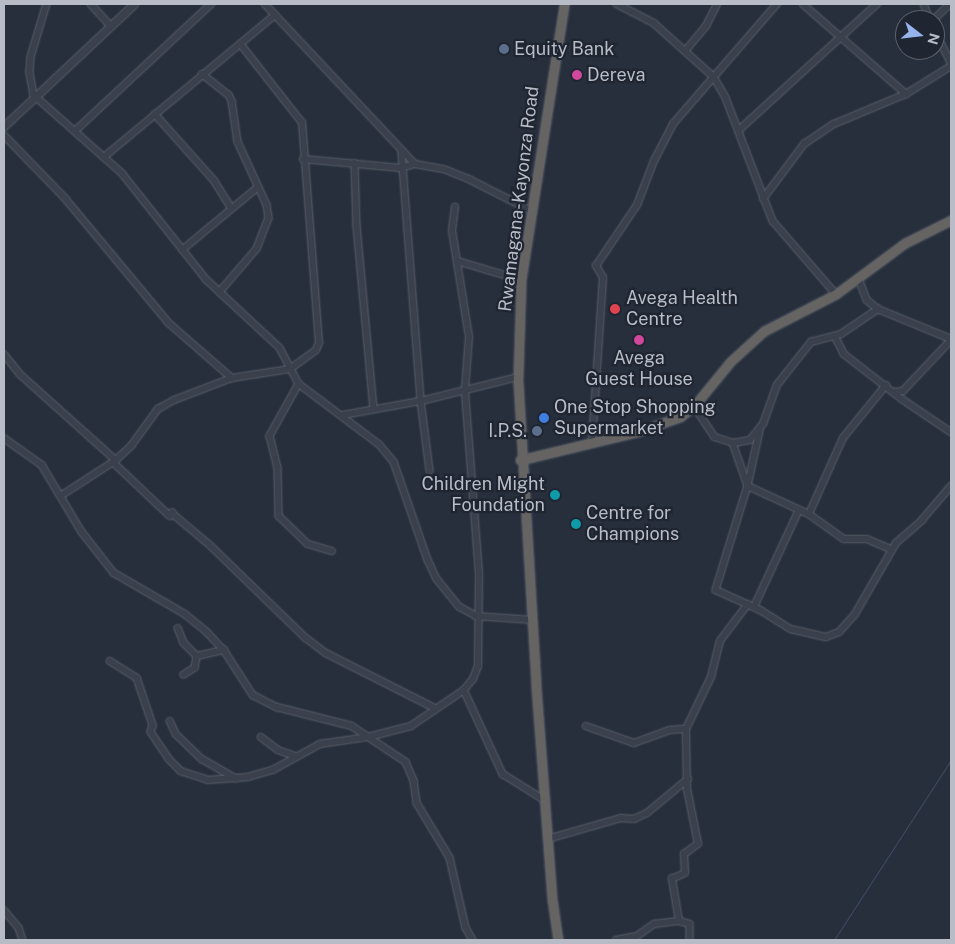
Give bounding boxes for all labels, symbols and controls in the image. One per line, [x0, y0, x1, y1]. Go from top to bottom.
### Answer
north arrow [895, 10, 945, 60]
text: N [924, 31, 943, 46]
place label: Equity Bank [514, 38, 614, 60]
marker: Equity Bank [498, 43, 510, 55]
place label: Dereva [587, 64, 645, 86]
marker: Dereva [571, 69, 583, 81]
street label: Rwamagana-Kayonza Road [494, 85, 544, 313]
place label: Avega Health Centre [626, 288, 738, 330]
marker: Avega Health Centre [608, 302, 622, 316]
marker: Avega Guest House [633, 334, 645, 346]
place label: Avega Guest House [585, 348, 693, 390]
place label: One Stop Shopping Supermarket [554, 397, 716, 439]
marker: One Stop Shopping Supermarket [538, 412, 550, 424]
place label: I.P.S. [488, 420, 527, 442]
marker: I.P.S. [531, 425, 543, 437]
place label: Children Might Foundation [421, 474, 545, 516]
marker: Children Might Foundation [549, 489, 561, 501]
place label: Centre for Champions [586, 503, 679, 546]
marker: Centre for Champions [570, 518, 582, 530]

